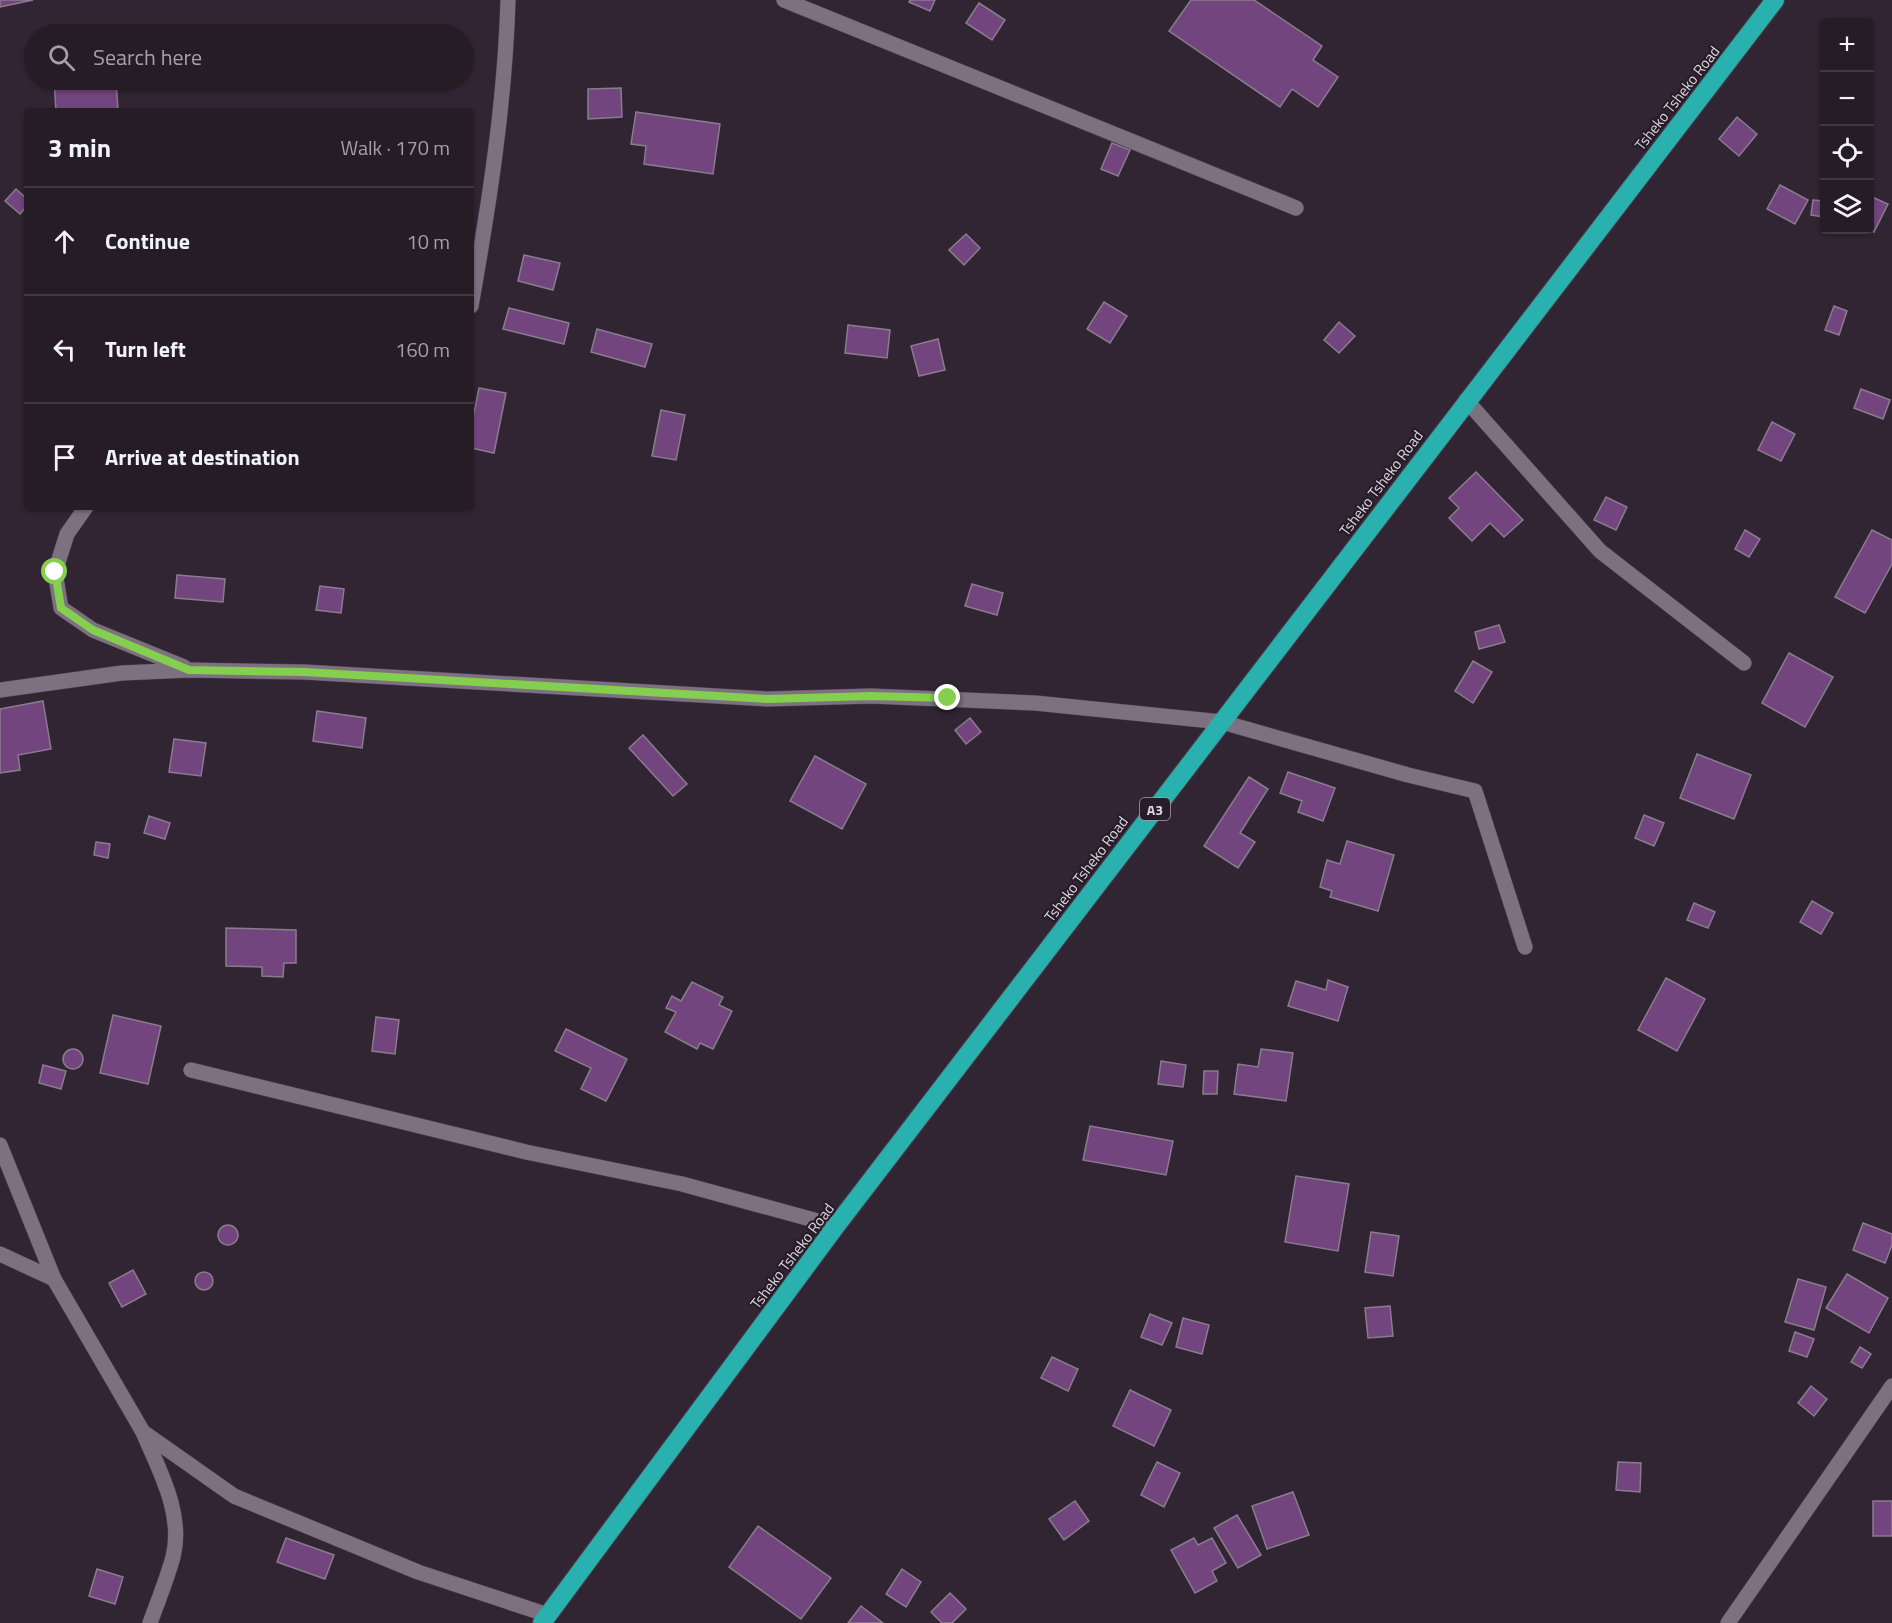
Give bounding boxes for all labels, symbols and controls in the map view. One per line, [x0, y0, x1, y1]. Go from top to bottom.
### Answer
map controls [1820, 18, 1874, 234]
button: + [1820, 18, 1874, 72]
search box [24, 24, 474, 90]
text: Search here [93, 40, 202, 74]
icon: search [45, 41, 78, 74]
street label: Tsheko Tsheko Road [1629, 41, 1725, 155]
button: − [1820, 72, 1874, 126]
button: locate [1820, 126, 1874, 180]
text: 3 min [48, 128, 111, 167]
text: Walk · 170 m [341, 132, 450, 163]
button: layers [1820, 180, 1874, 234]
text: Continue [105, 224, 190, 258]
icon: ahead [48, 225, 81, 258]
text: 10 m [406, 226, 450, 257]
text: Turn left [105, 332, 186, 366]
icon: left [48, 333, 81, 366]
text: 160 m [395, 334, 450, 365]
street label: Tsheko Tsheko Road [1334, 425, 1428, 541]
text: Arrive at destination [105, 440, 300, 474]
icon: arrive [48, 441, 81, 474]
route start [41, 558, 67, 584]
route end [934, 684, 960, 710]
road number: A3 [1140, 798, 1170, 820]
street label: Tsheko Tsheko Road [1039, 811, 1133, 927]
street label: Tsheko Tsheko Road [745, 1198, 839, 1314]

